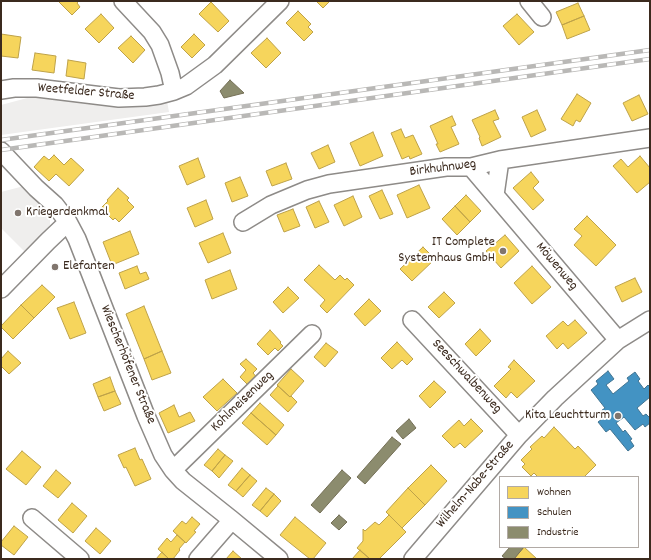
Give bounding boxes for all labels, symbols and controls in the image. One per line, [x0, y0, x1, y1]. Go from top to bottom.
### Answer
street label: Weetfelder Straße [37, 80, 135, 106]
street label: Birkhuhnweg [409, 157, 477, 181]
place label: Kriegerdenkmal [26, 205, 108, 221]
marker: Kriegerdenkmal [13, 208, 23, 218]
place label: IT Complete Systemhaus GmbH [398, 235, 495, 268]
street label: Möwenweg [531, 240, 581, 294]
marker: IT Complete Systemhaus GmbH [498, 246, 508, 256]
place label: Elefanten [63, 259, 115, 275]
marker: Elefanten [50, 262, 60, 272]
street label: Wiescherhöfener Straße [95, 303, 159, 427]
street label: Seeschwalbenweg [427, 336, 505, 418]
street label: Kohlmeisenweg [208, 368, 278, 436]
place label: Kita Leuchtturm [525, 408, 610, 424]
marker: Kita Leuchtturm [613, 411, 623, 421]
street label: Wilhelm-Nabe-Straße [433, 438, 519, 532]
legend [499, 476, 639, 548]
text: Wohnen [537, 484, 571, 501]
text: Schulen [537, 504, 571, 521]
text: Industrie [537, 524, 578, 541]

